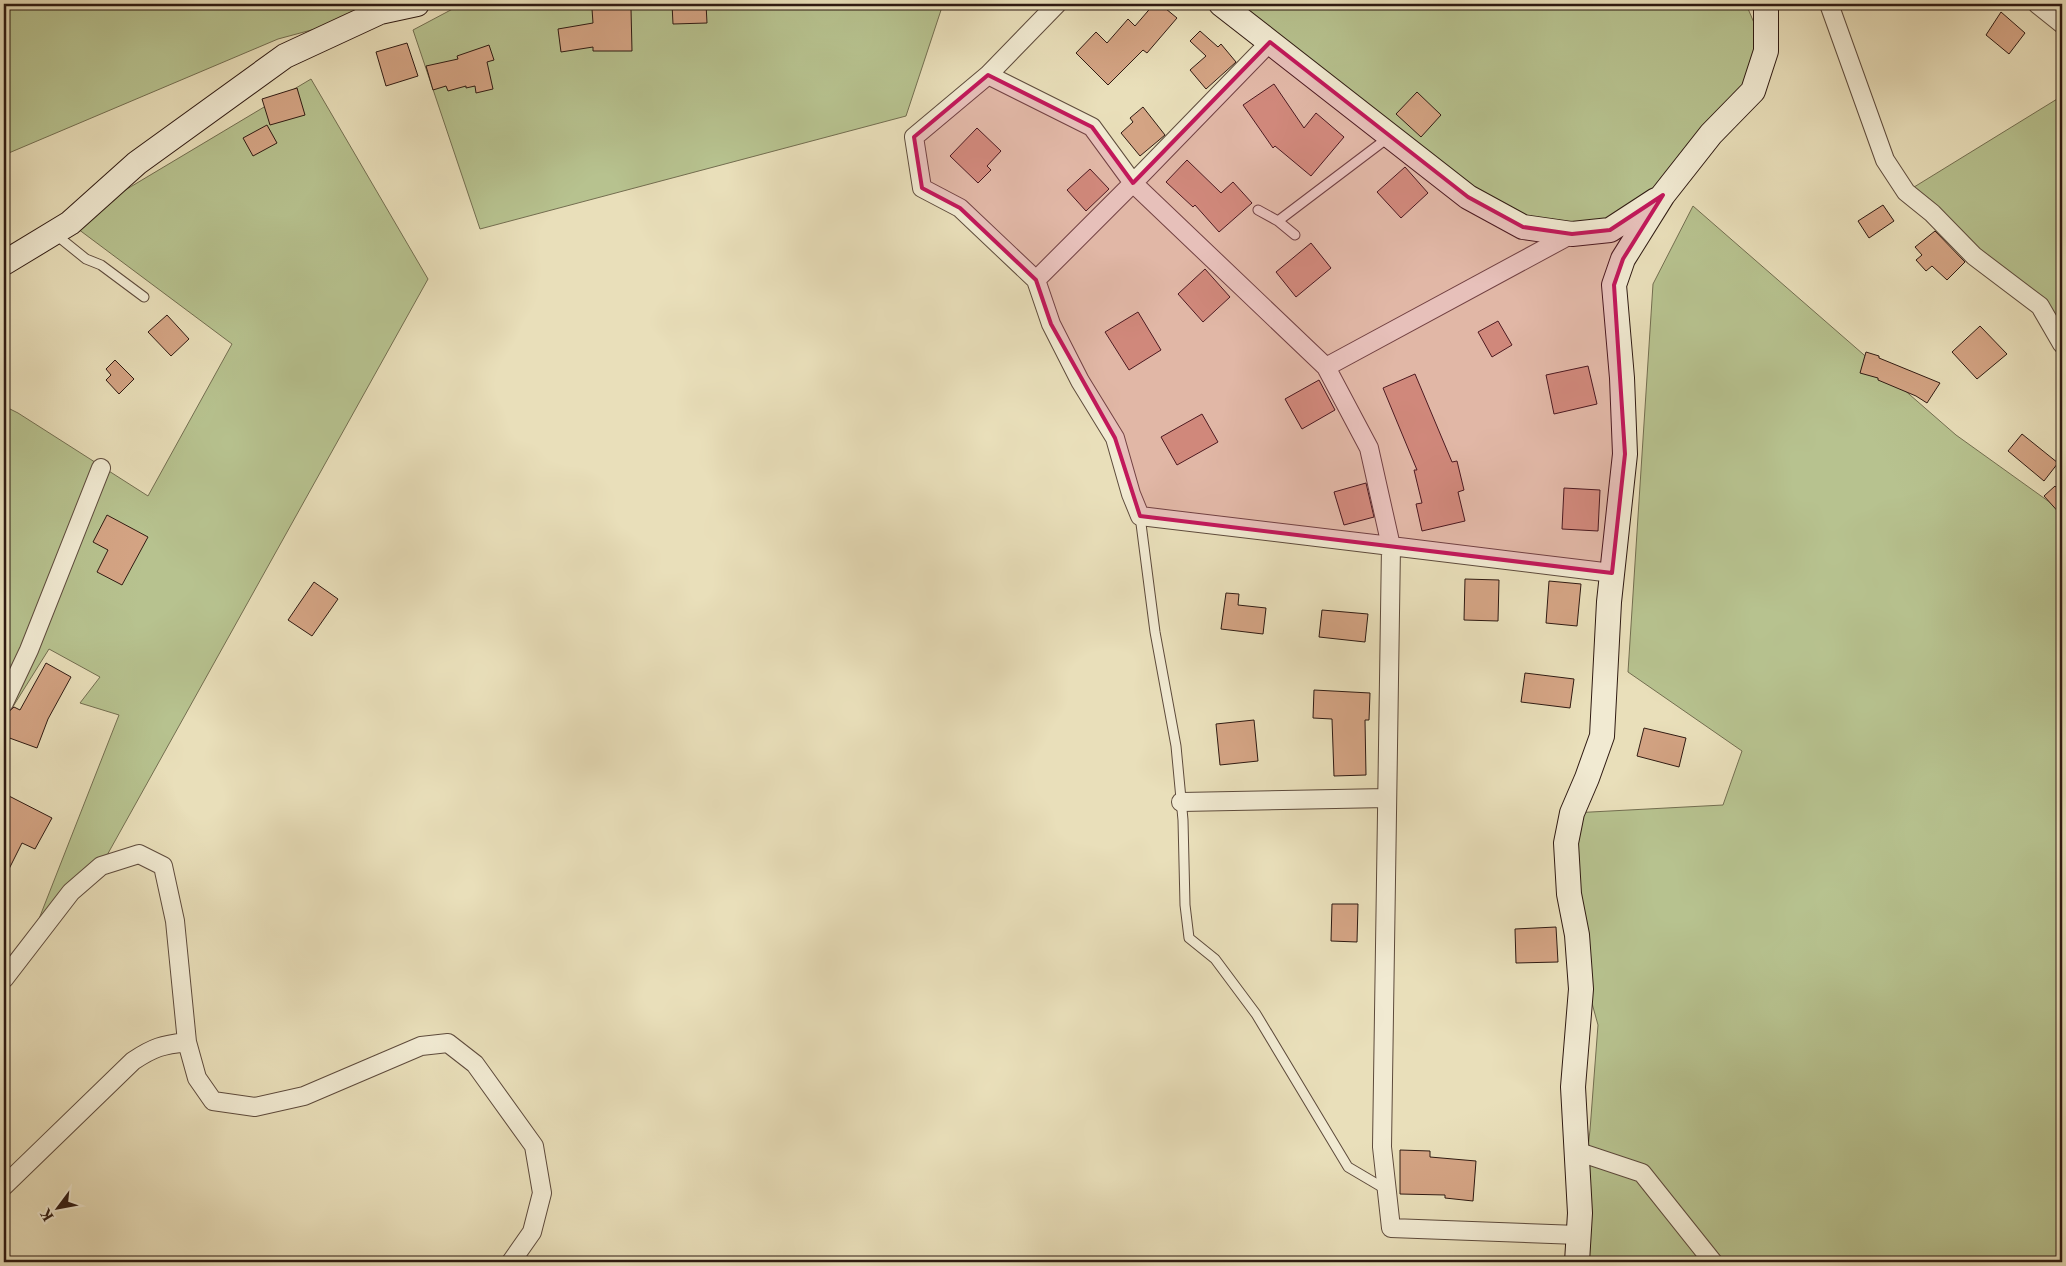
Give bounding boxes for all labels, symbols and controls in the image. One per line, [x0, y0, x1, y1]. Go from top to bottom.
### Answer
north arrow [32, 1184, 82, 1234]
text: K [36, 1205, 58, 1224]

